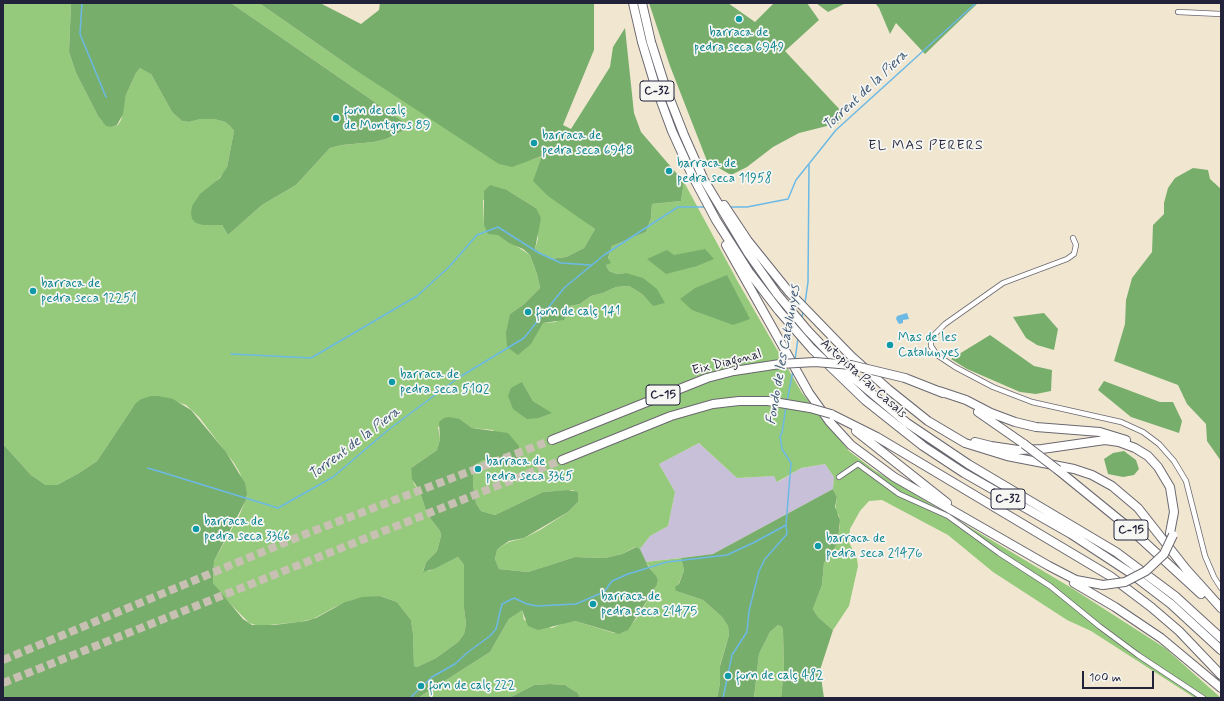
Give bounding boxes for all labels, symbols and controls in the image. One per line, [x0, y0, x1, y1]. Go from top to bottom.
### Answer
marker: barraca de pedra seca 6949 [734, 14, 744, 24]
place label: barraca de pedra seca 6949 [694, 25, 784, 56]
water label: Torrent de la Piera [820, 47, 912, 135]
road number: C-32 [640, 81, 674, 101]
place label: forn de calç de Montgros 89 [344, 103, 430, 134]
marker: forn de calç de Montgros 89 [331, 113, 341, 123]
place label: barraca de pedra seca 6948 [542, 128, 633, 159]
marker: barraca de pedra seca 6948 [529, 138, 539, 148]
district label: EL MAS PERERS [867, 138, 985, 154]
place label: barraca de pedra seca 11958 [677, 156, 772, 187]
marker: barraca de pedra seca 11958 [664, 166, 674, 176]
place label: barraca de pedra seca 12251 [41, 276, 136, 307]
water label: Fondo de les Catalunyes [763, 284, 805, 426]
marker: barraca de pedra seca 12251 [28, 286, 38, 296]
place label: forn de calç 141 [536, 304, 620, 320]
marker: forn de calç 141 [523, 307, 533, 317]
place label: Mas de les Catalunyes [898, 330, 959, 361]
street label: Autopista Pau Casals [817, 336, 909, 422]
marker: Mas de les Catalunyes [885, 340, 895, 350]
street label: Eix Diagonal [691, 347, 763, 379]
place label: barraca de pedra seca 5102 [400, 367, 489, 398]
marker: barraca de pedra seca 5102 [387, 377, 397, 387]
road number: C-15 [646, 385, 680, 405]
water label: Torrent de la Piera [306, 404, 404, 484]
place label: barraca de pedra seca 3365 [486, 454, 573, 485]
marker: barraca de pedra seca 3365 [473, 464, 483, 474]
road number: C-32 [991, 489, 1025, 509]
place label: barraca de pedra seca 3366 [204, 514, 290, 545]
road number: C-15 [1114, 520, 1148, 540]
marker: barraca de pedra seca 3366 [191, 524, 201, 534]
place label: barraca de pedra seca 21476 [826, 531, 922, 562]
marker: barraca de pedra seca 21476 [813, 541, 823, 551]
place label: barraca de pedra seca 21475 [601, 589, 697, 620]
marker: barraca de pedra seca 21475 [588, 599, 598, 609]
scale bar [1084, 663, 1156, 689]
place label: forn de calç 482 [736, 668, 824, 684]
text: 100 m [1089, 670, 1121, 686]
marker: forn de calç 482 [723, 671, 733, 681]
place label: forn de calç 222 [429, 678, 515, 694]
marker: forn de calç 222 [416, 681, 426, 691]

